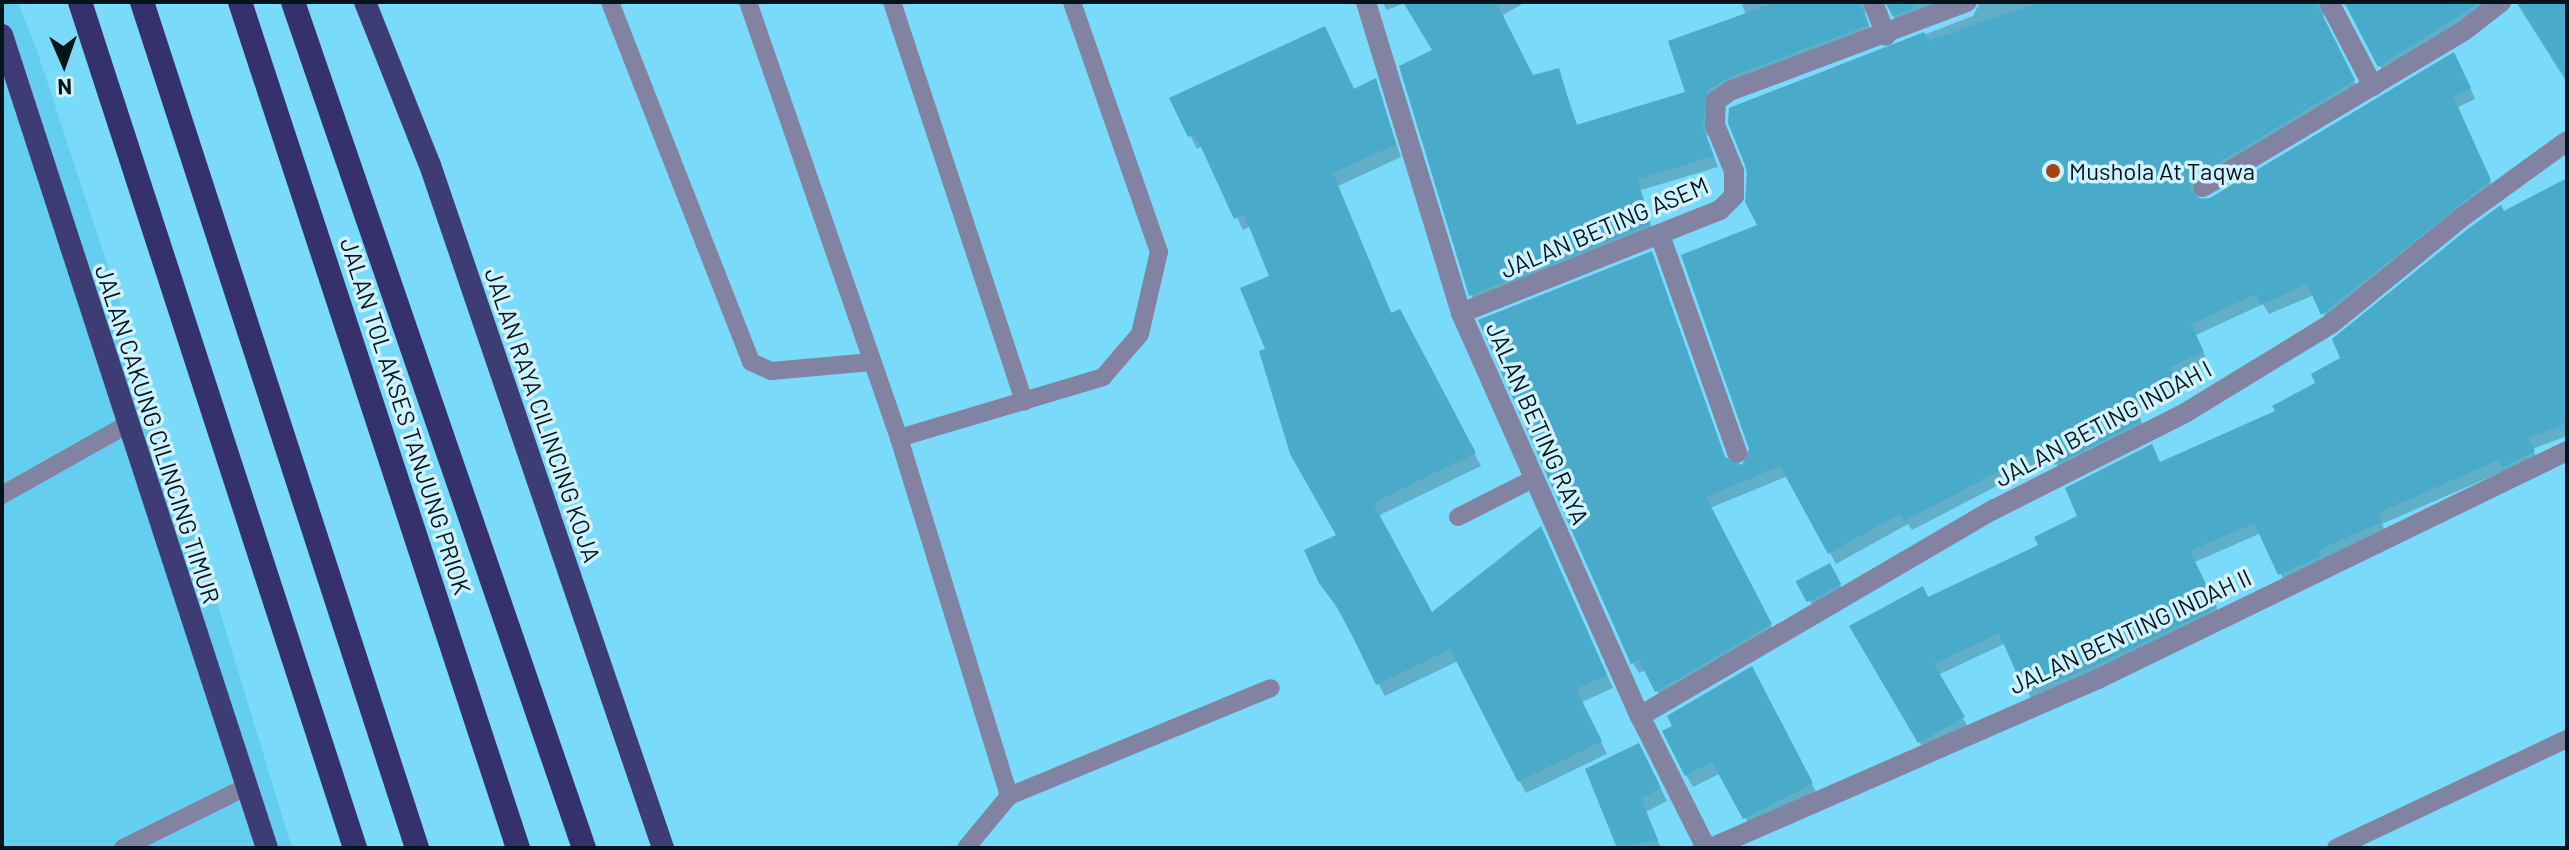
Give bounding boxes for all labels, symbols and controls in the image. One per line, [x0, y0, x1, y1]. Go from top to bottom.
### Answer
north arrow [24, 24, 104, 104]
text: N [57, 75, 73, 101]
place label: Mushola At Taqwa [2069, 157, 2255, 185]
marker: Mushola At Taqwa [2044, 162, 2062, 180]
street label: JALAN BETING ASEM [1496, 170, 1712, 284]
street label: JALAN TOL AKSES TANJUNG PRIOK [335, 234, 477, 598]
street label: JALAN CAKUNG CILINCING TIMUR [90, 261, 226, 607]
street label: JALAN RAYA CILINCING KOJA [479, 264, 607, 566]
street label: JALAN BETING RAYA [1480, 317, 1596, 529]
street label: JALAN BETING INDAH I [1990, 354, 2216, 492]
street label: JALAN BENTING INDAH II [2004, 562, 2256, 700]

